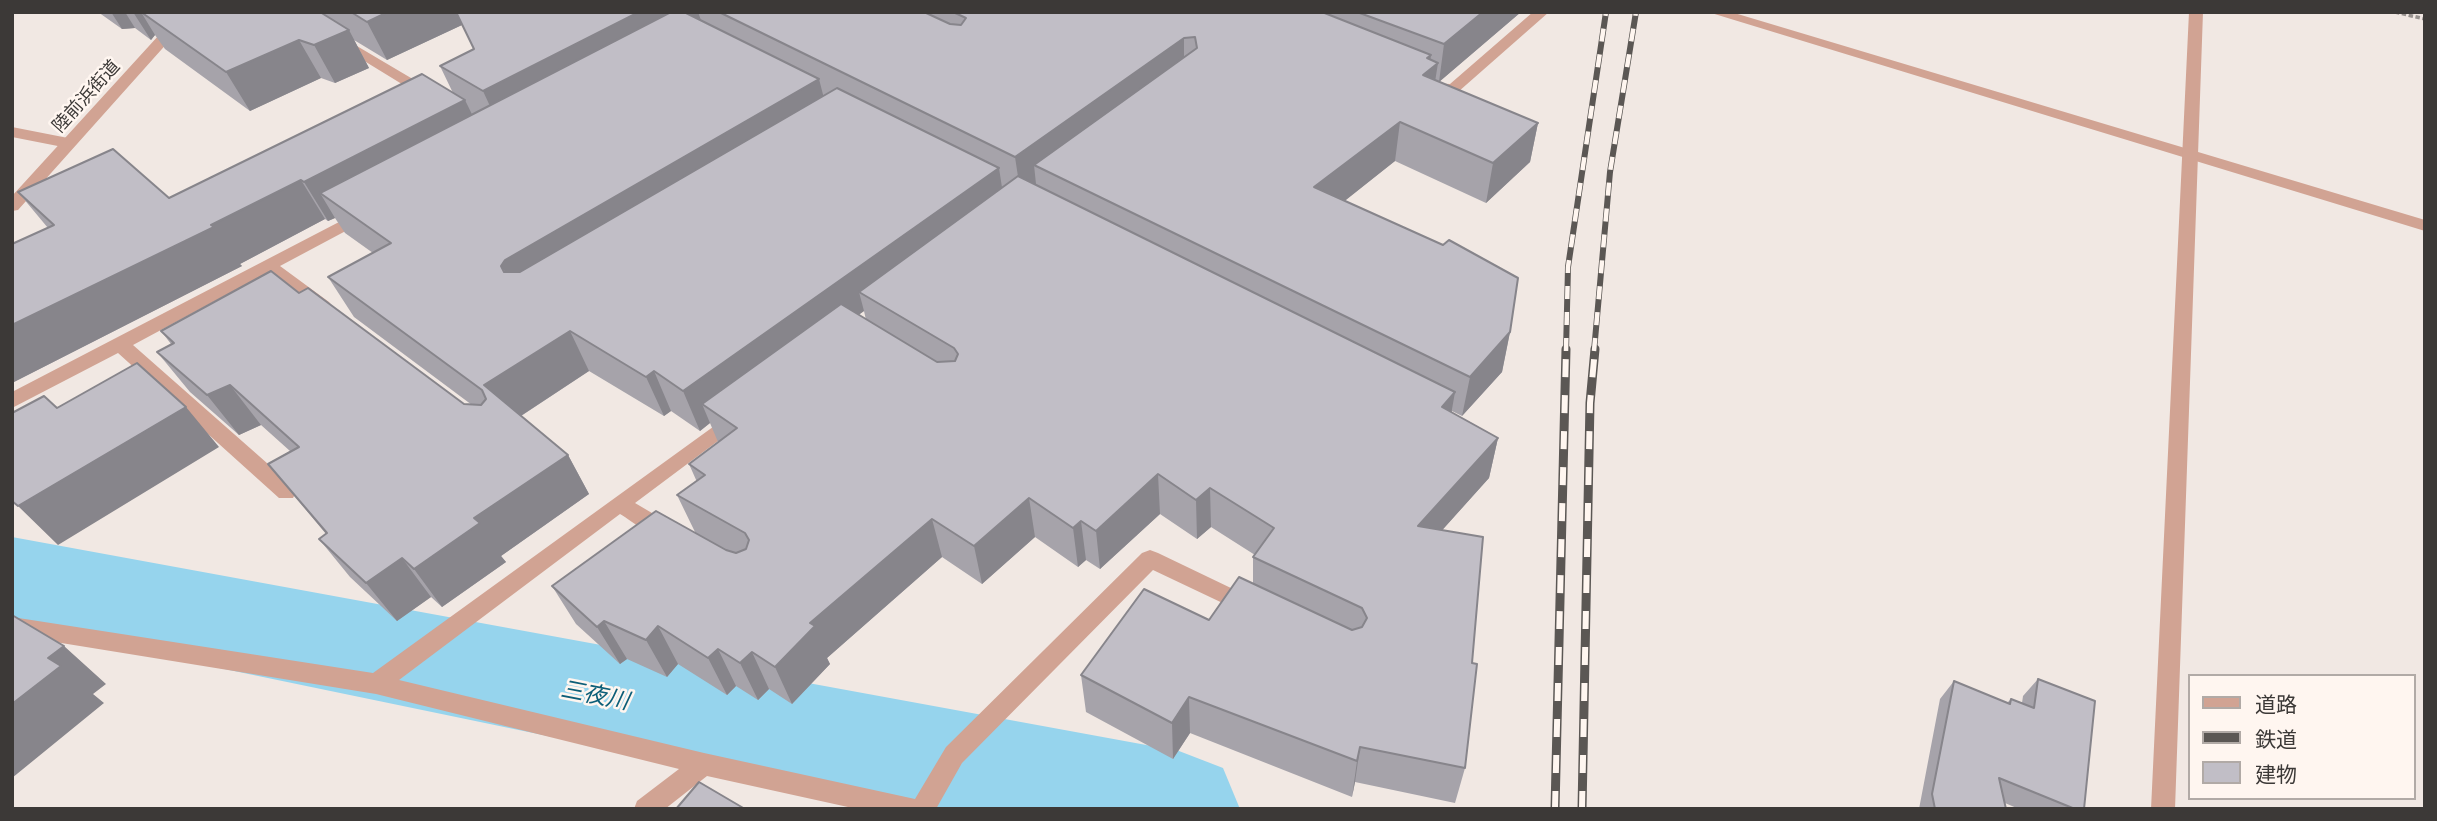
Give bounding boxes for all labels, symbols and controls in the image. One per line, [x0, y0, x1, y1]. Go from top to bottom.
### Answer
street label: 陸前浜街道 [48, 55, 124, 137]
legend [2188, 674, 2416, 800]
water label: 三夜川 [559, 675, 631, 715]
text: 道路 [2255, 692, 2297, 716]
text: 鉄道 [2255, 727, 2297, 751]
text: 建物 [2255, 762, 2297, 786]

